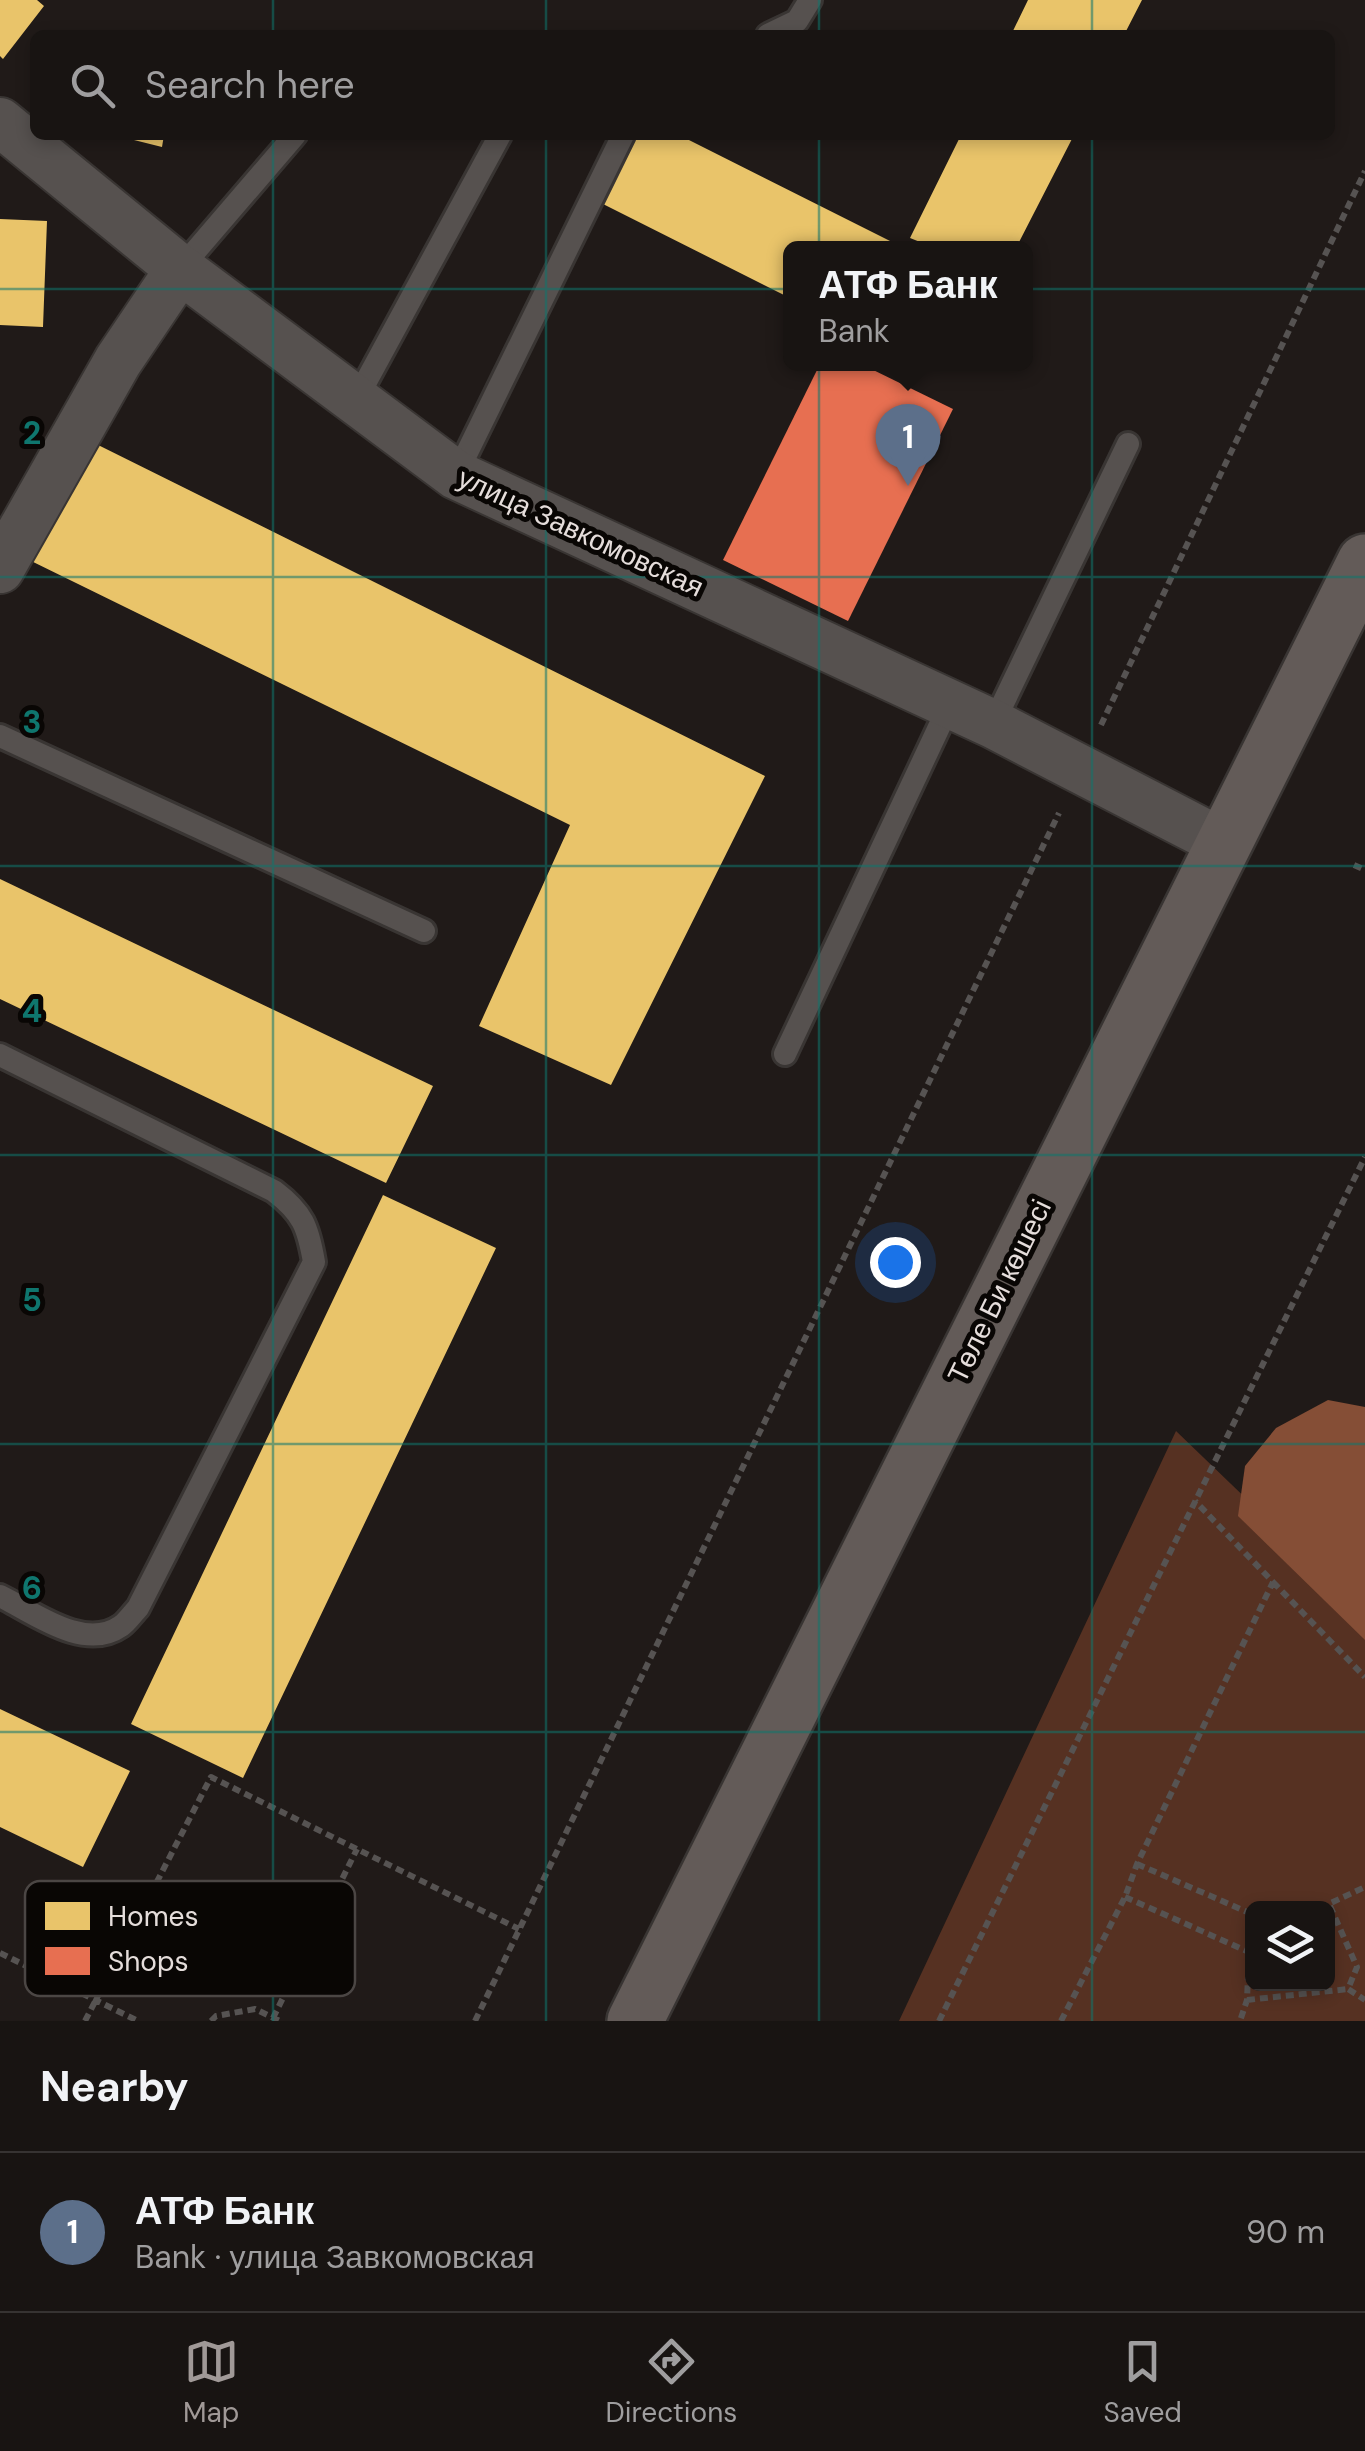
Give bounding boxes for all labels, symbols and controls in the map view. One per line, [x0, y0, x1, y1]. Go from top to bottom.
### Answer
search box [30, 30, 1335, 140]
icon: search [65, 58, 120, 113]
text: Search here [145, 60, 355, 110]
popup [783, 241, 1033, 371]
text: АТФ Банк [818, 260, 998, 310]
text: Bank [818, 310, 890, 352]
pin: 1 [876, 404, 940, 486]
text: 2 [23, 412, 41, 454]
street label: улица Завкомовская [452, 459, 710, 606]
text: 3 [22, 701, 42, 743]
text: 4 [22, 990, 42, 1032]
street label: Төле Би көшесі [939, 1193, 1060, 1389]
your location [870, 1237, 921, 1288]
text: 5 [22, 1279, 42, 1321]
text: 6 [22, 1567, 42, 1609]
legend [25, 1881, 355, 1996]
text: Homes [108, 1898, 199, 1935]
map controls [1245, 1901, 1335, 1991]
button: layers [1245, 1901, 1335, 1991]
text: Shops [108, 1943, 189, 1980]
text: Nearby [40, 2059, 189, 2114]
text: АТФ Банк [135, 2186, 314, 2236]
text: 1 [67, 2211, 78, 2253]
text: 90 m [1246, 2211, 1325, 2253]
text: Bank · улица Завкомовская [135, 2236, 535, 2278]
tab: Map [183, 2334, 239, 2431]
tab: Directions [606, 2334, 737, 2431]
tab: Saved [1103, 2334, 1182, 2431]

